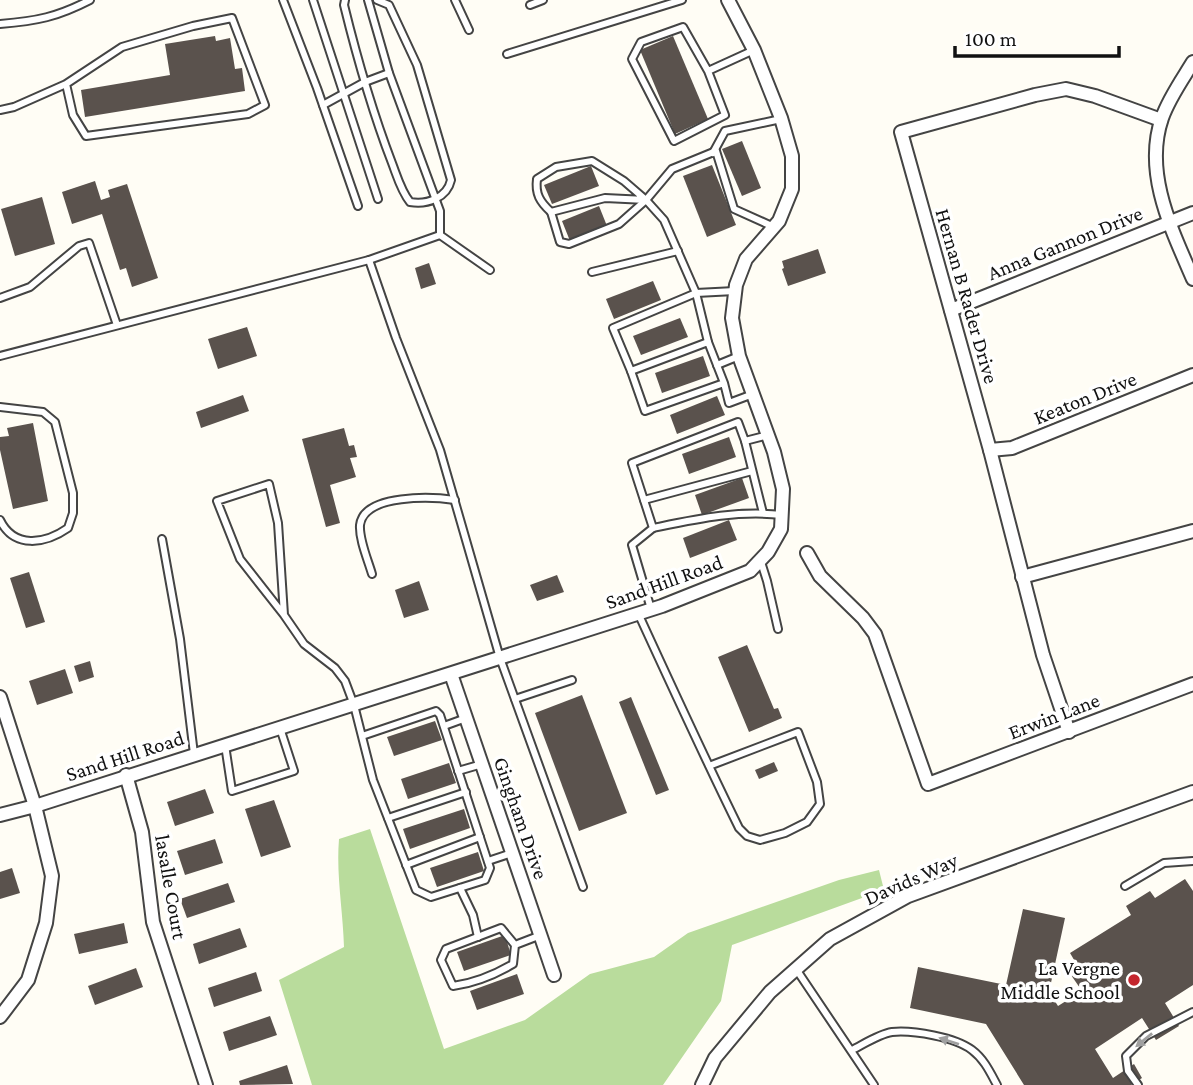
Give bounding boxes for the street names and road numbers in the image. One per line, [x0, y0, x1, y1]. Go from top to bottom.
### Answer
street label: Anna Gannon Drive [984, 201, 1146, 285]
street label: Hernan B Rader Drive [931, 206, 1003, 386]
street label: Keaton Drive [1030, 366, 1140, 430]
street label: Sand Hill Road [602, 550, 726, 614]
street label: Erwin Lane [1005, 688, 1103, 744]
street label: Sand Hill Road [63, 726, 187, 786]
street label: Gingham Drive [489, 754, 553, 882]
street label: lasalle Court [150, 833, 192, 942]
street label: Davids Way [861, 848, 962, 910]

